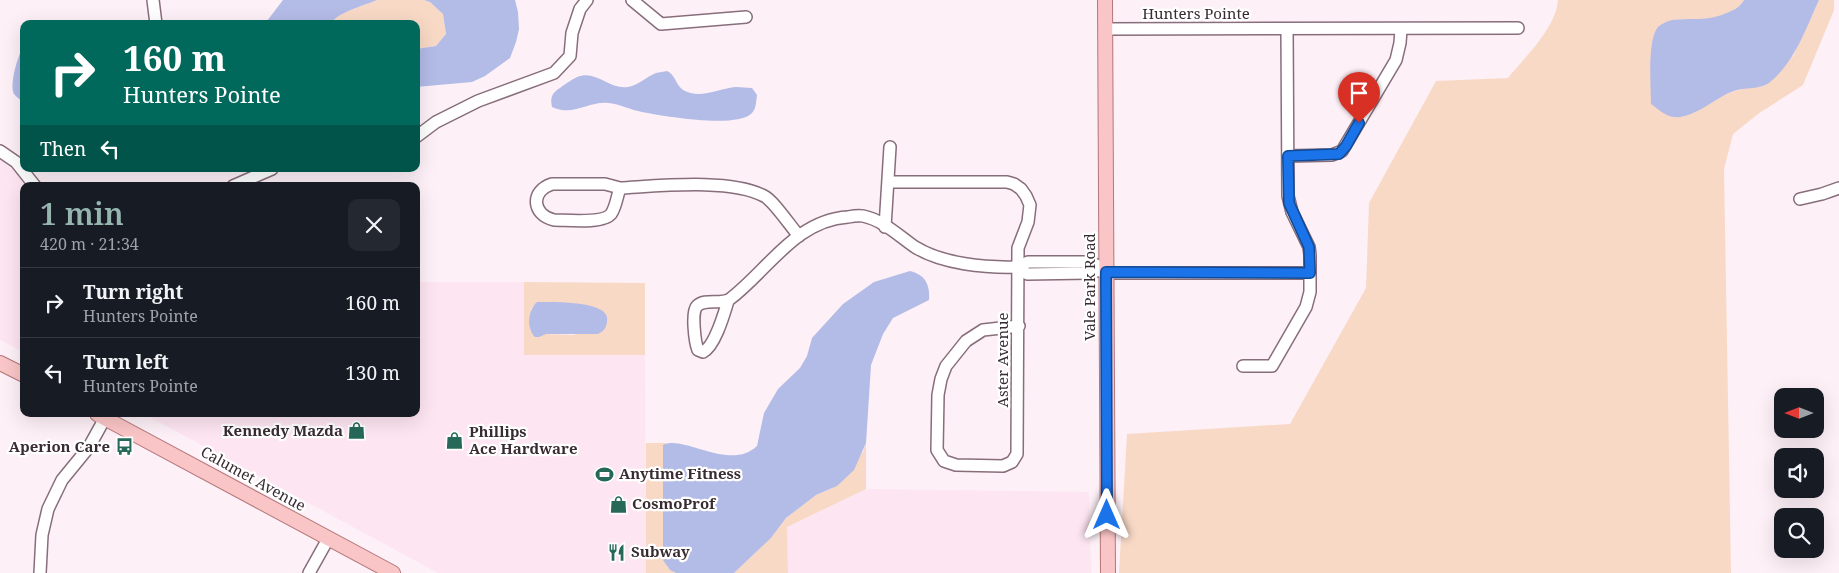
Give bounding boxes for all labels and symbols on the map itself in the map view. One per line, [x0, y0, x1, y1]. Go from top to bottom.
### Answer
street label: Hunters Pointe [1142, 3, 1250, 23]
pin [1338, 72, 1380, 123]
street label: Vale Park Road [1079, 233, 1099, 341]
street label: Aster Avenue [992, 312, 1012, 408]
north arrow [1774, 388, 1824, 438]
place label: Kennedy Mazda [223, 420, 343, 440]
shop icon: Kennedy Mazda [347, 421, 367, 441]
place label: Phillips Ace Hardware [469, 421, 578, 458]
shop icon: Phillips Ace Hardware [445, 431, 465, 451]
place label: Aperion Care [9, 436, 110, 456]
bus stop icon: Aperion Care [114, 437, 134, 457]
street label: Calumet Avenue [198, 441, 309, 515]
place label: Anytime Fitness [619, 463, 741, 483]
sports icon: Anytime Fitness [595, 464, 615, 484]
position arrow [1080, 488, 1132, 540]
place label: CosmoProf [632, 493, 717, 513]
shop icon: CosmoProf [608, 494, 628, 514]
place label: Subway [631, 541, 690, 561]
restaurant icon: Subway [607, 542, 627, 562]

